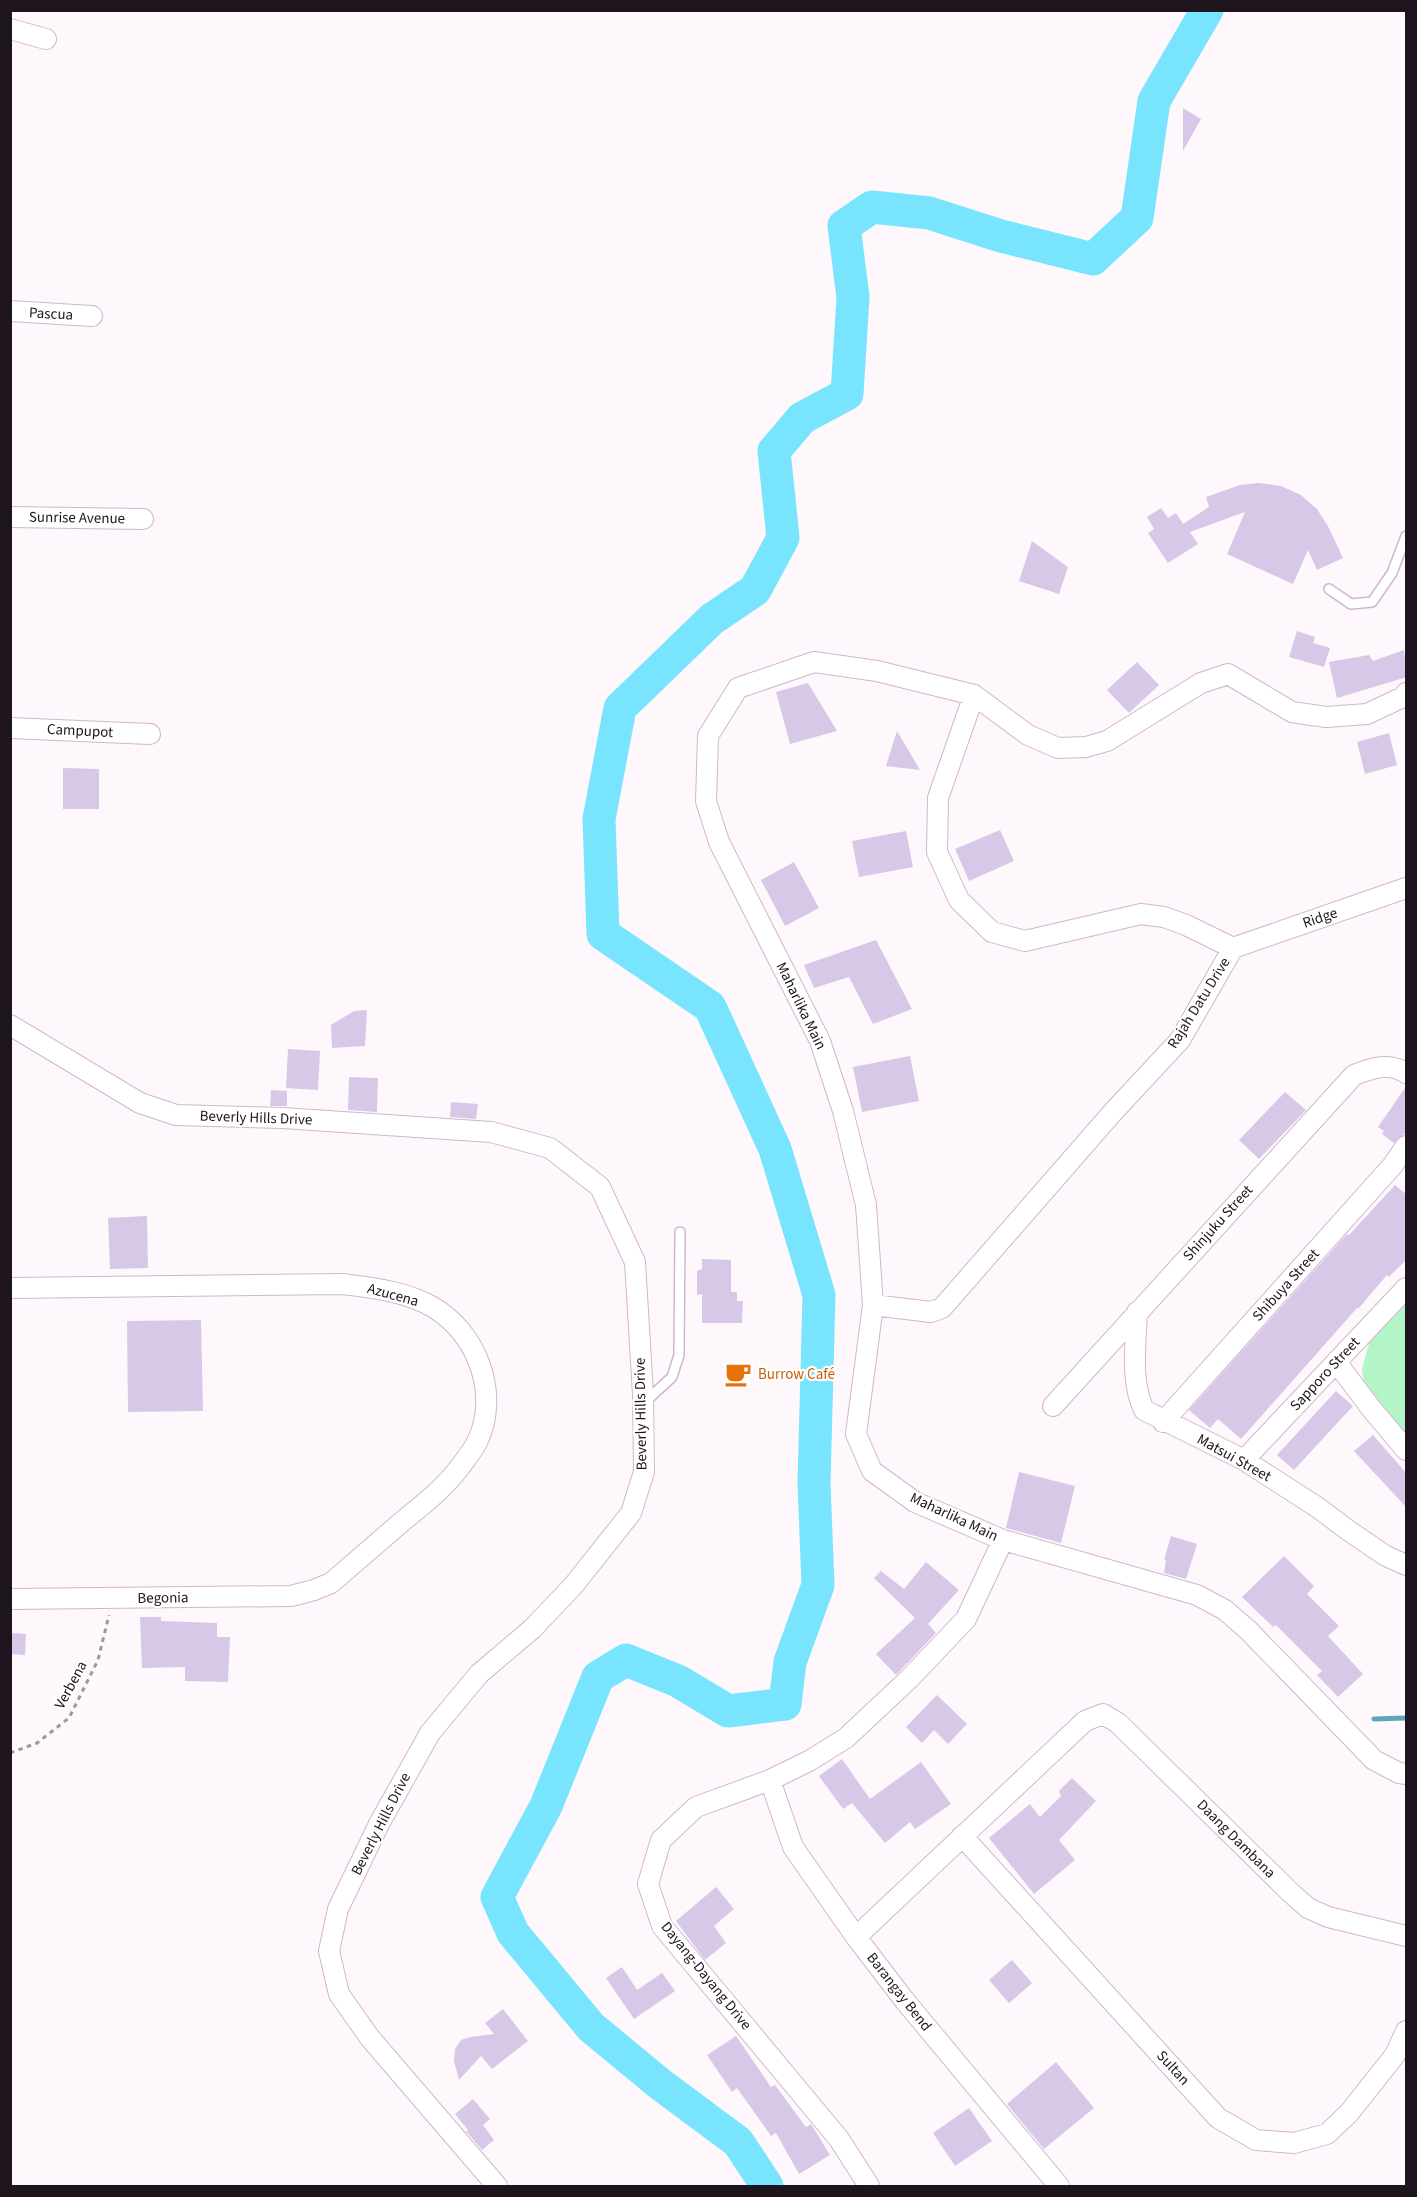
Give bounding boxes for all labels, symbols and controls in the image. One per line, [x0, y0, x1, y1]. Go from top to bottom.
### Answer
street label: Pascua [28, 302, 74, 326]
street label: Sunrise Avenue [29, 507, 125, 529]
street label: Campupot [46, 719, 114, 743]
street label: Ridge [1300, 902, 1340, 934]
street label: Rajah Datu Drive [1163, 953, 1235, 1053]
street label: Maharlika Main [771, 959, 831, 1053]
street label: Beverly Hills Drive [199, 1106, 313, 1130]
street label: Shinjuku Street [1178, 1180, 1258, 1266]
street label: Shibuya Street [1248, 1244, 1324, 1326]
street label: Azucena [365, 1278, 421, 1312]
street label: Sapporo Street [1285, 1332, 1365, 1416]
street label: Beverly Hills Drive [630, 1357, 652, 1471]
cafe icon: Burrow Café [723, 1359, 753, 1389]
place label: Burrow Café [758, 1364, 835, 1385]
street label: Matsui Street [1193, 1429, 1275, 1487]
street label: Maharlika Main [906, 1487, 1002, 1547]
street label: Begonia [137, 1587, 189, 1609]
street label: Verbena [50, 1657, 92, 1713]
street label: Beverly Hills Drive [346, 1769, 416, 1879]
street label: Daang Dambana [1192, 1795, 1280, 1883]
street label: Dayang-Dayang Drive [656, 1917, 756, 2035]
street label: Barangay Bend [862, 1948, 936, 2036]
street label: Sultan [1152, 2046, 1194, 2090]

